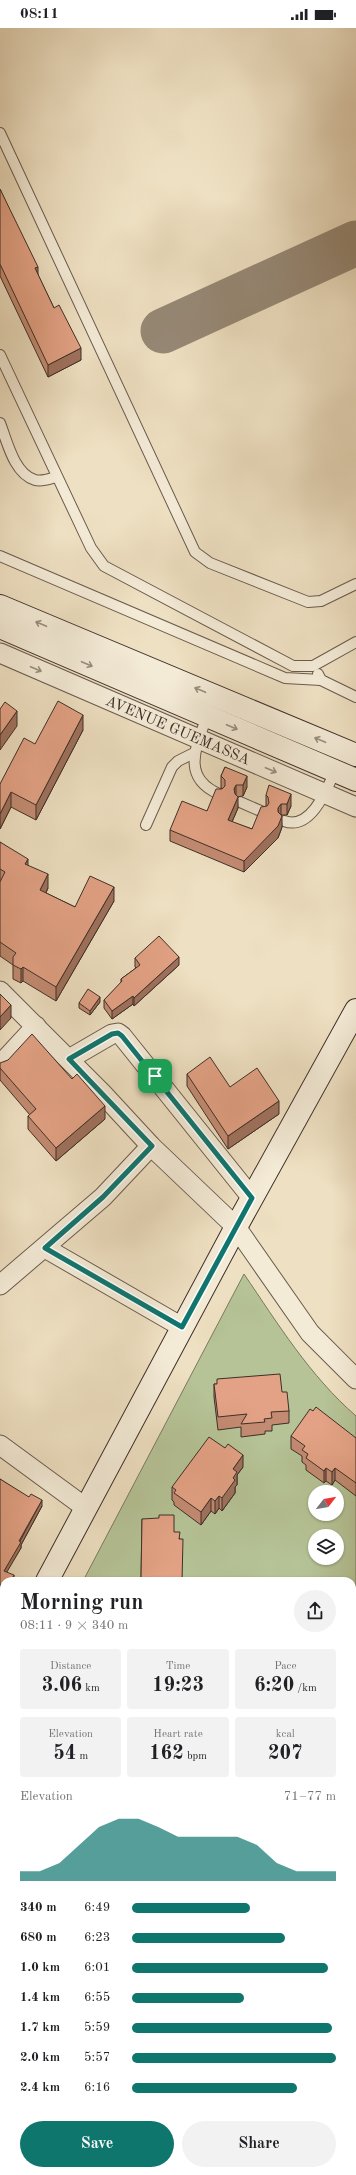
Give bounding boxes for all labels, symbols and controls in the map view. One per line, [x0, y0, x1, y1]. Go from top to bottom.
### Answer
text: 08:11 [20, 7, 59, 22]
one-way arrow [36, 620, 48, 627]
one-way arrow [81, 661, 93, 668]
one-way arrow [29, 666, 41, 673]
one-way arrow [194, 686, 206, 694]
street label: AVENUE GUEMASSA [103, 694, 252, 769]
one-way arrow [226, 723, 238, 731]
one-way arrow [314, 736, 326, 744]
one-way arrow [264, 767, 276, 774]
pin [138, 1059, 172, 1093]
icon: arrive [144, 1065, 166, 1087]
north arrow [308, 1485, 344, 1521]
map controls [308, 1485, 344, 1565]
button: layers [308, 1529, 344, 1565]
button: share [294, 1590, 336, 1632]
text: Morning run [20, 1592, 143, 1614]
text: 08:11 · 9 × 340 m [20, 1619, 128, 1632]
text: Distance [50, 1661, 91, 1672]
text: Time [166, 1661, 190, 1672]
text: Pace [274, 1661, 296, 1672]
text: 3.06 [42, 1676, 82, 1696]
text: 19:23 [152, 1676, 204, 1696]
text: 6:20 [254, 1676, 294, 1696]
text: km [82, 1683, 100, 1694]
text: /km [294, 1683, 317, 1694]
text: Elevation [48, 1729, 93, 1740]
text: Heart rate [153, 1729, 203, 1740]
text: kcal [276, 1729, 295, 1740]
text: 54 [53, 1744, 76, 1764]
text: 162 [149, 1744, 184, 1764]
text: 207 [268, 1744, 303, 1764]
text: m [76, 1751, 88, 1762]
text: bpm [184, 1751, 207, 1762]
text: Elevation [20, 1790, 73, 1803]
text: 71–77 m [284, 1790, 336, 1803]
text: 340 m [20, 1901, 57, 1914]
text: 6:49 [84, 1901, 110, 1914]
text: 680 m [20, 1931, 57, 1944]
text: 6:23 [84, 1931, 110, 1944]
text: 1.0 km [20, 1961, 60, 1974]
text: 6:01 [84, 1961, 110, 1974]
text: 1.4 km [20, 1991, 60, 2004]
text: 6:55 [84, 1991, 110, 2004]
text: 1.7 km [20, 2021, 60, 2034]
text: 5:59 [84, 2021, 110, 2034]
text: 2.0 km [20, 2051, 60, 2064]
text: 5:57 [84, 2051, 110, 2064]
text: 2.4 km [20, 2081, 60, 2094]
text: 6:16 [84, 2081, 110, 2094]
button: Save [20, 2121, 174, 2167]
button: Share [182, 2121, 336, 2167]

